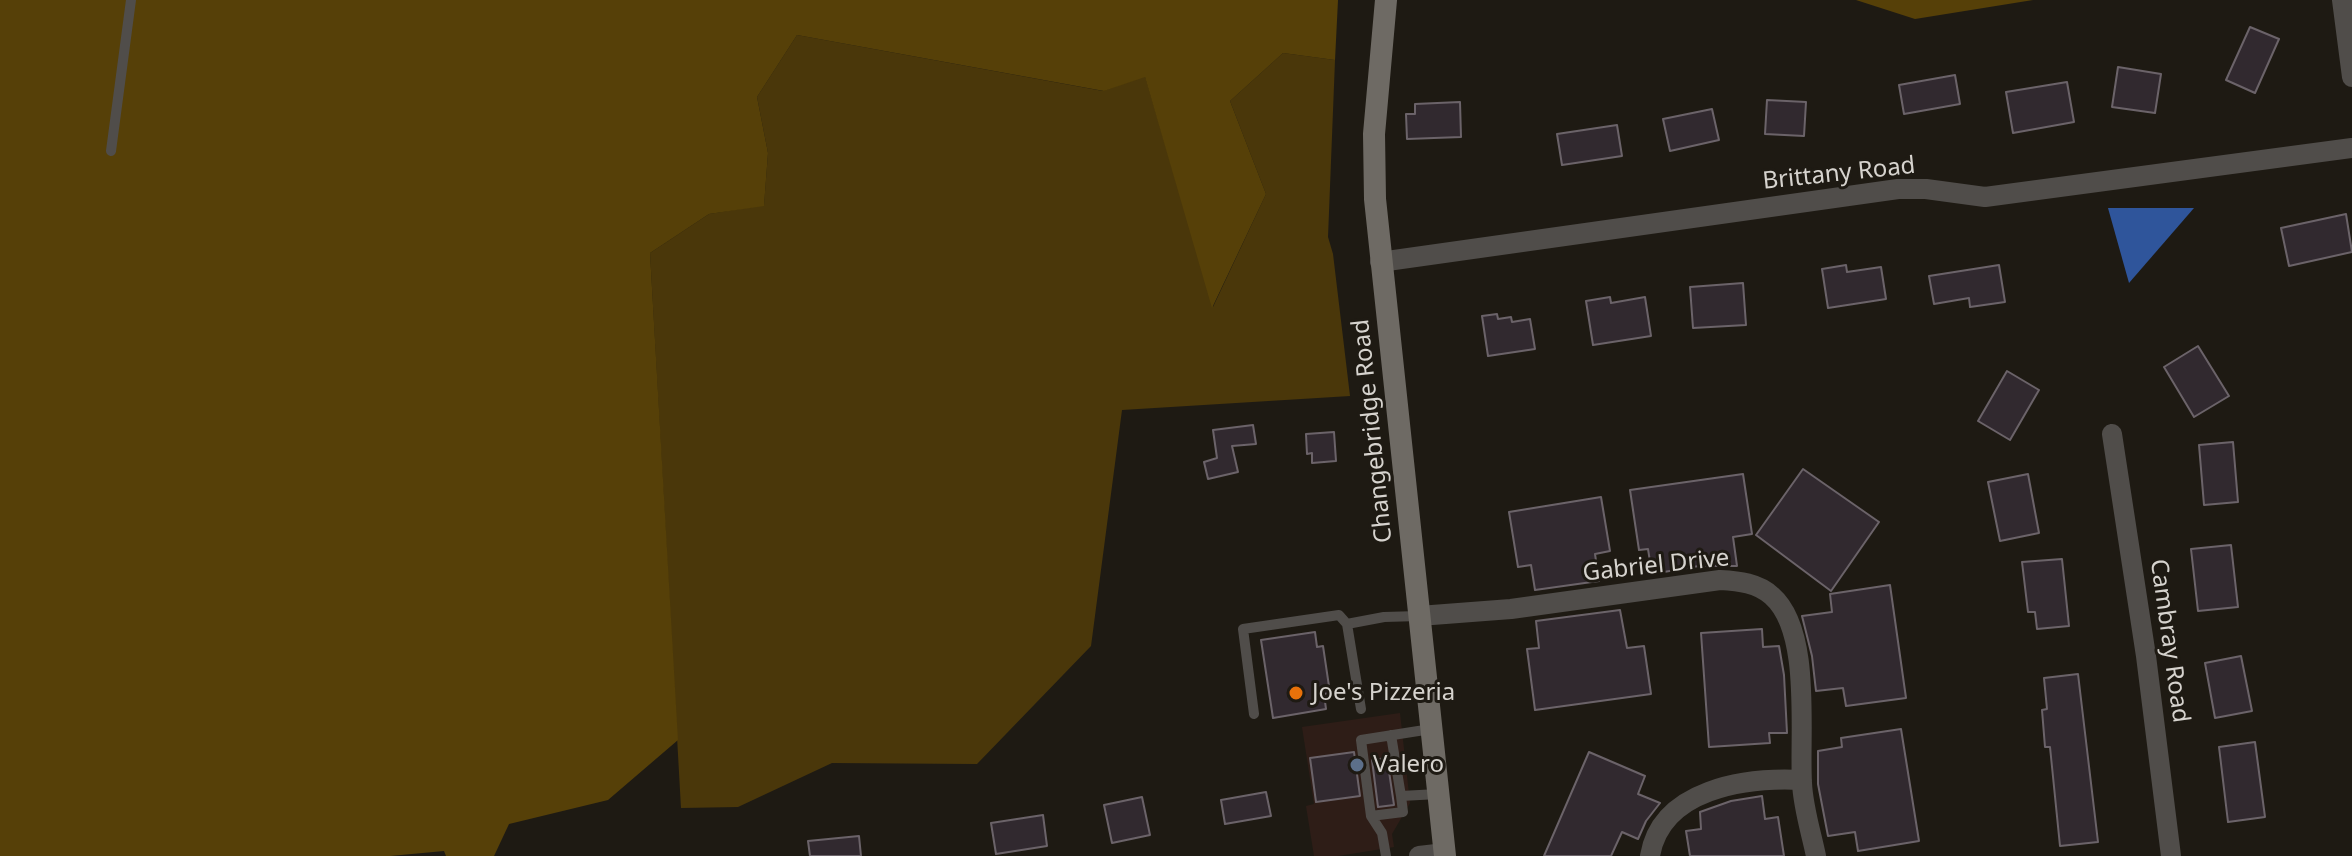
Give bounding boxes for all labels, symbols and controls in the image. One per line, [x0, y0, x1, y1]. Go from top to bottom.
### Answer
street label: Brittany Road [1761, 152, 1917, 196]
street label: Changebridge Road [1347, 318, 1399, 544]
street label: Gabriel Drive [1581, 544, 1731, 588]
street label: Cambray Road [2143, 557, 2195, 725]
place label: Joe's Pizzeria [1312, 679, 1455, 707]
marker: Joe's Pizzeria [1287, 684, 1305, 702]
place label: Valero [1373, 751, 1444, 779]
marker: Valero [1348, 756, 1366, 774]

